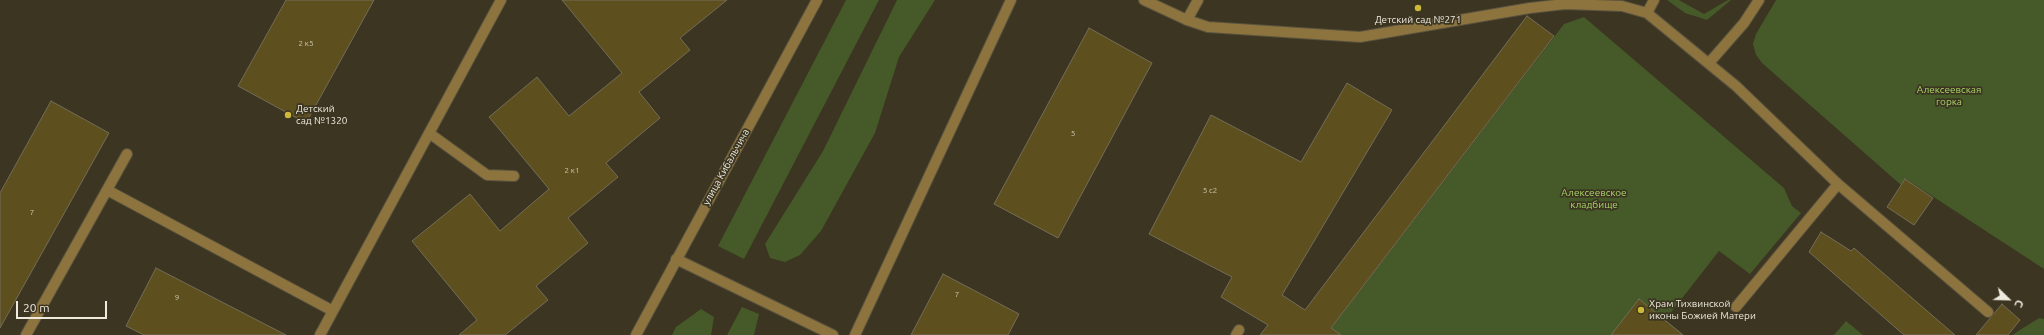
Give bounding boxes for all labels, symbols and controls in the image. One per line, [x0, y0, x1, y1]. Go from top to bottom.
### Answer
marker: Детский сад №271 [1413, 3, 1423, 13]
place label: Детский сад №271 [1375, 14, 1461, 26]
house number: 2 к5 [299, 38, 313, 48]
park label: Алексеевская горка [1917, 84, 1981, 108]
place label: Детский сад №1320 [296, 103, 347, 126]
marker: Детский сад №1320 [283, 110, 293, 120]
street label: улица Кибальчича [700, 127, 752, 207]
house number: 5 [1071, 128, 1075, 138]
house number: 2 к1 [565, 165, 579, 175]
house number: 5 с2 [1203, 185, 1217, 195]
park label: Алексеевское кладбище [1561, 187, 1627, 210]
house number: 7 [30, 207, 34, 217]
north arrow [1988, 279, 2028, 319]
house number: 7 [955, 289, 959, 299]
house number: 9 [175, 292, 179, 302]
scale bar [18, 293, 109, 319]
place label: Храм Тихвинской иконы Божией Матери [1649, 298, 1756, 322]
text: С [2012, 298, 2026, 309]
text: 20 m [23, 301, 50, 314]
marker: Храм Тихвинской иконы Божией Матери [1636, 305, 1646, 315]

